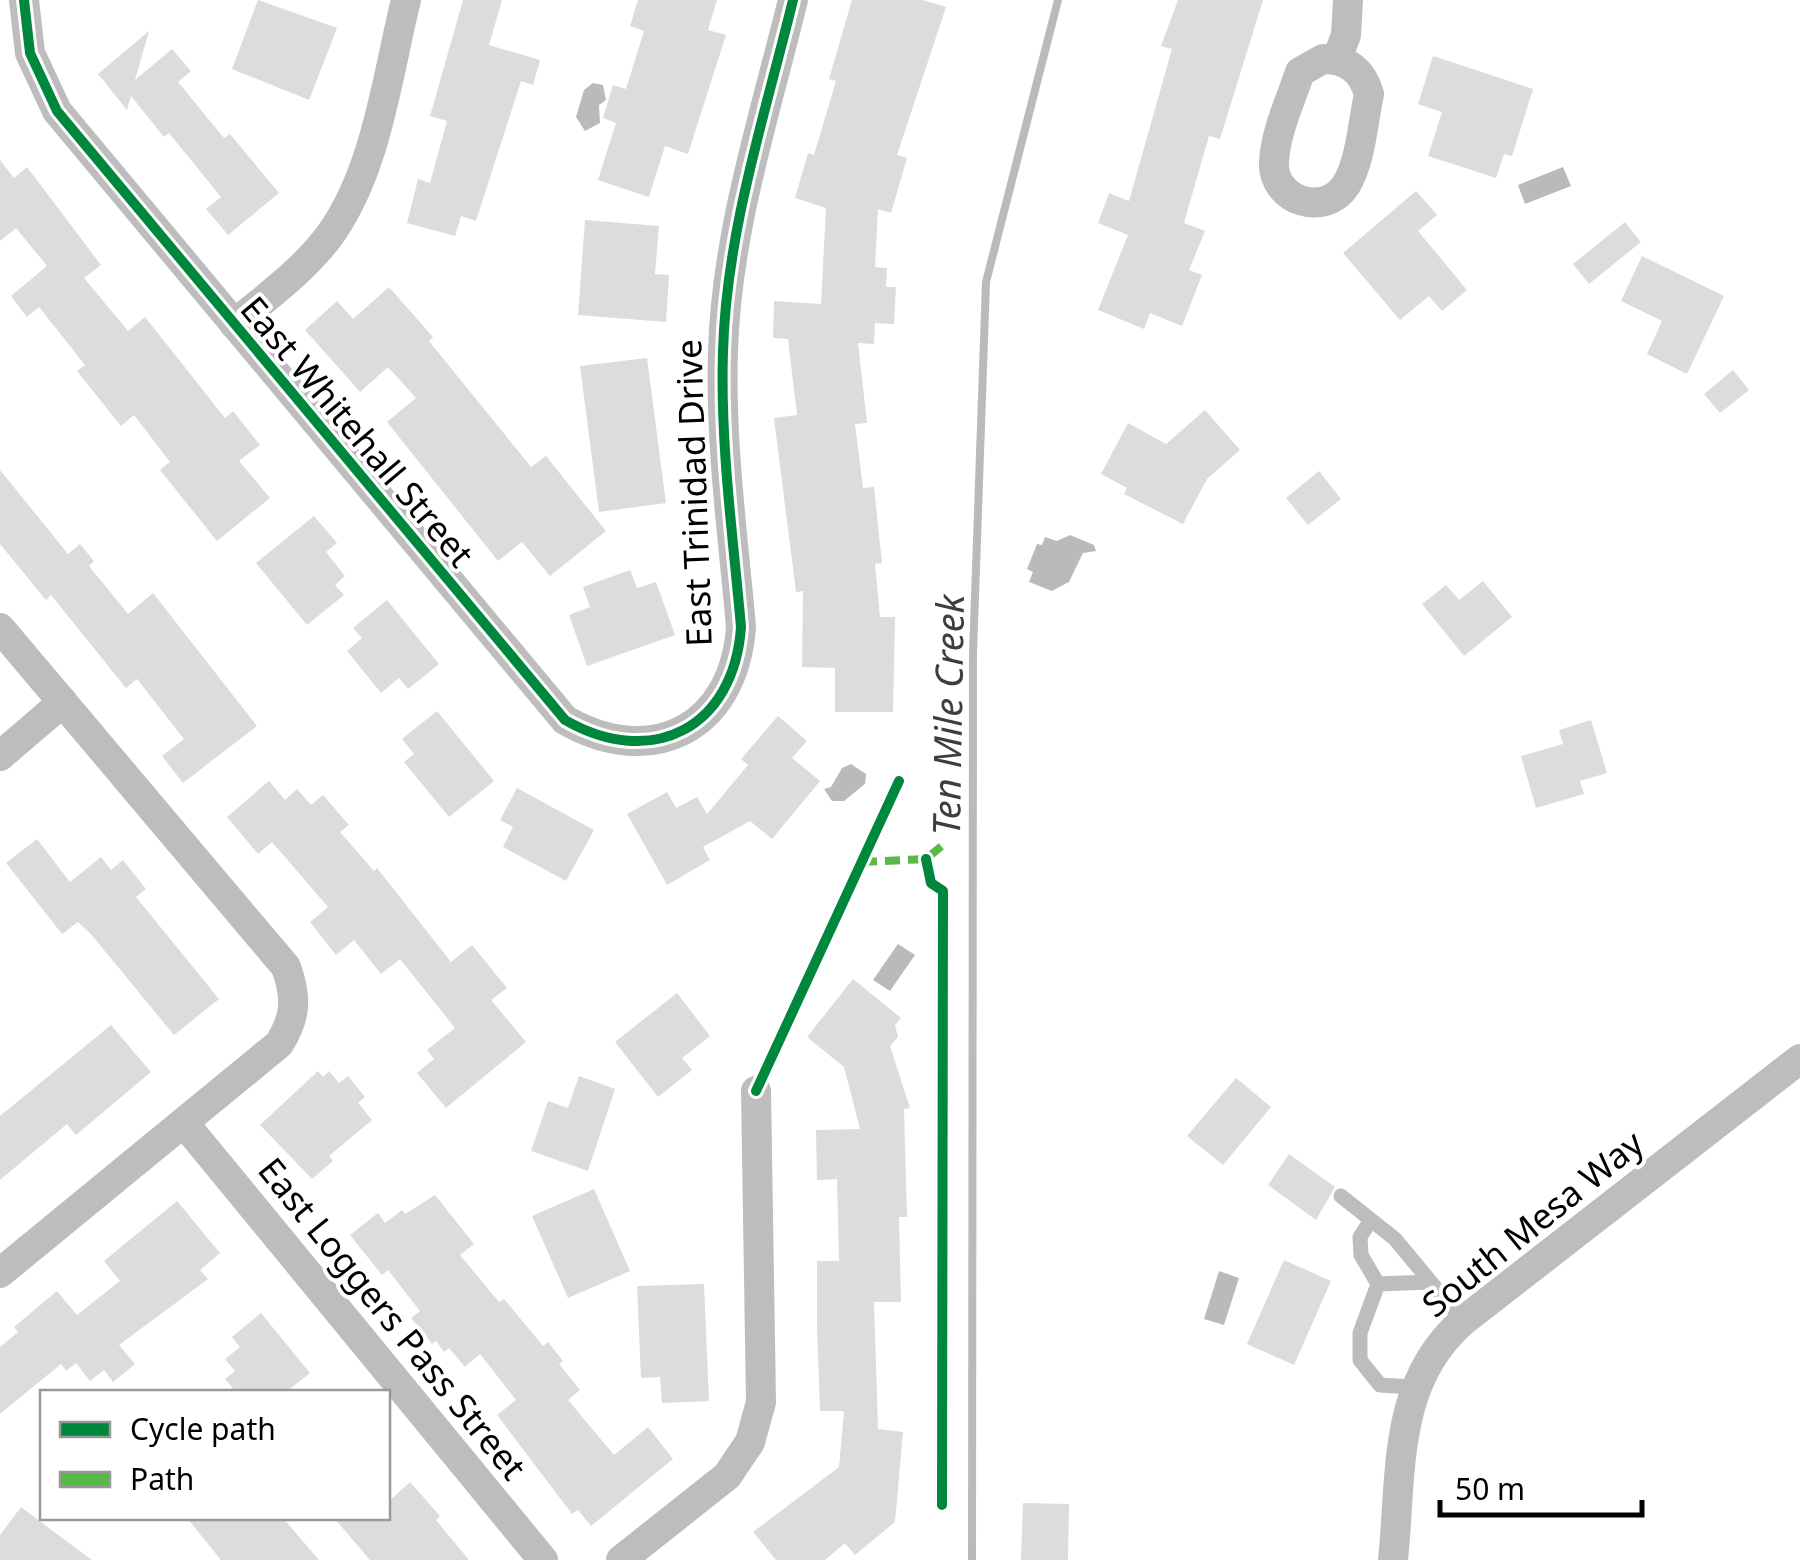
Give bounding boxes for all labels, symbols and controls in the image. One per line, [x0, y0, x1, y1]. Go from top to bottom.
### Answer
street label: East Whitehall Street [231, 286, 485, 576]
street label: East Trinidad Drive [664, 338, 722, 648]
water label: Ten Mile Creek [919, 593, 975, 836]
street label: South Mesa Way [1412, 1119, 1652, 1327]
street label: East Loggers Pass Street [248, 1147, 538, 1489]
legend [40, 1390, 390, 1520]
text: Cycle path [130, 1408, 276, 1449]
scale bar [1440, 1455, 1642, 1517]
text: Path [130, 1458, 194, 1499]
text: 50 m [1455, 1468, 1525, 1509]

